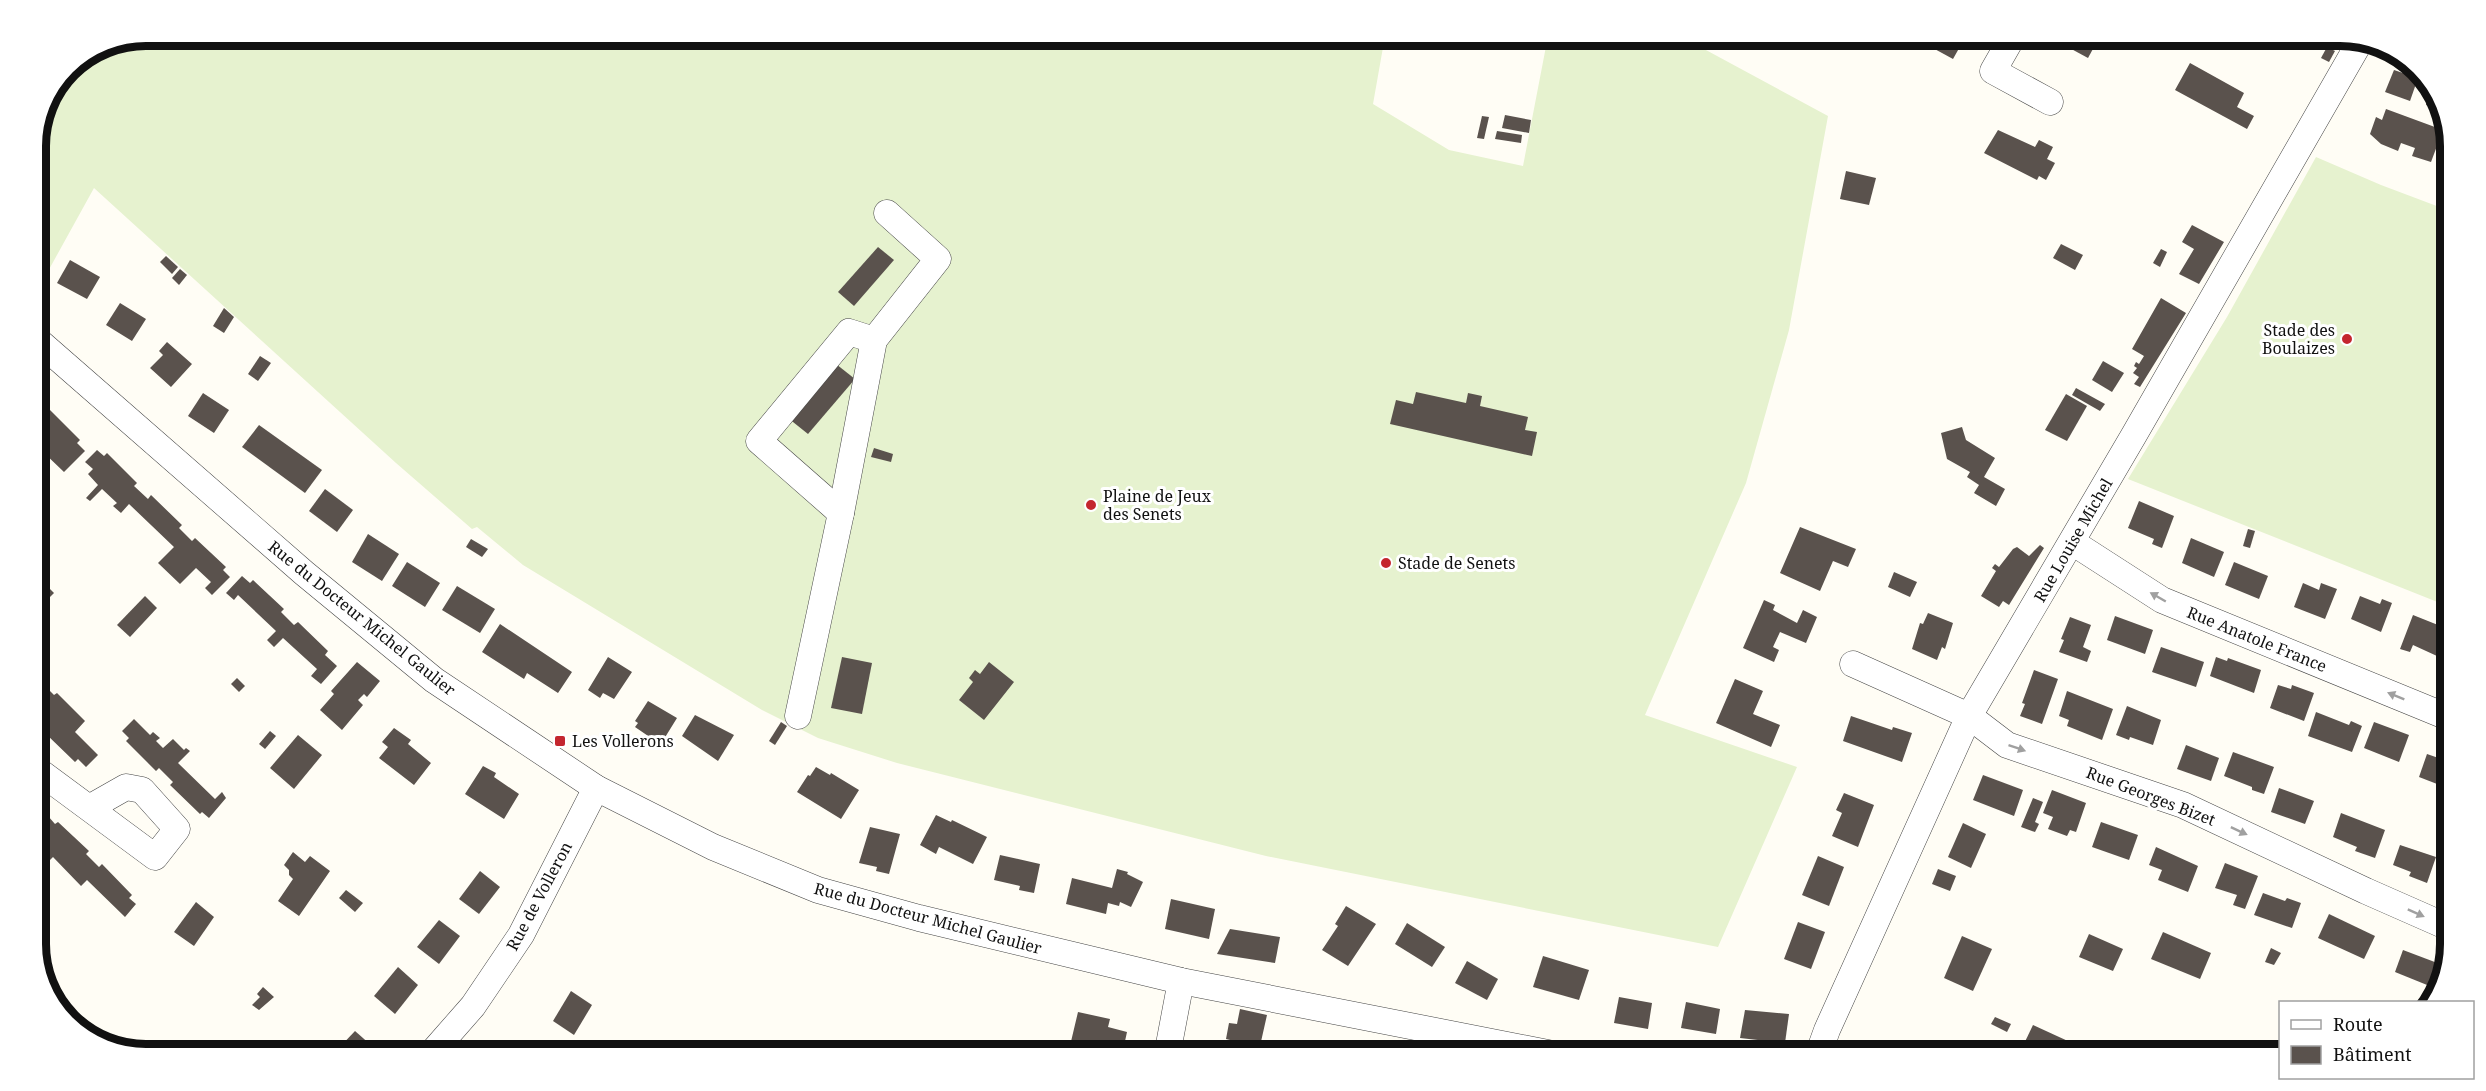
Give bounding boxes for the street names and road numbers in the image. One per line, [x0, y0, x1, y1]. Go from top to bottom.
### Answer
street label: Rue Louise Michel [2029, 474, 2117, 606]
street label: Rue du Docteur Michel Gaulier [264, 536, 461, 701]
street label: Rue Anatole France [2184, 601, 2330, 677]
street label: Rue Georges Bizet [2083, 761, 2219, 831]
street label: Rue de Volleron [501, 838, 577, 954]
street label: Rue du Docteur Michel Gaulier [812, 877, 1045, 959]

